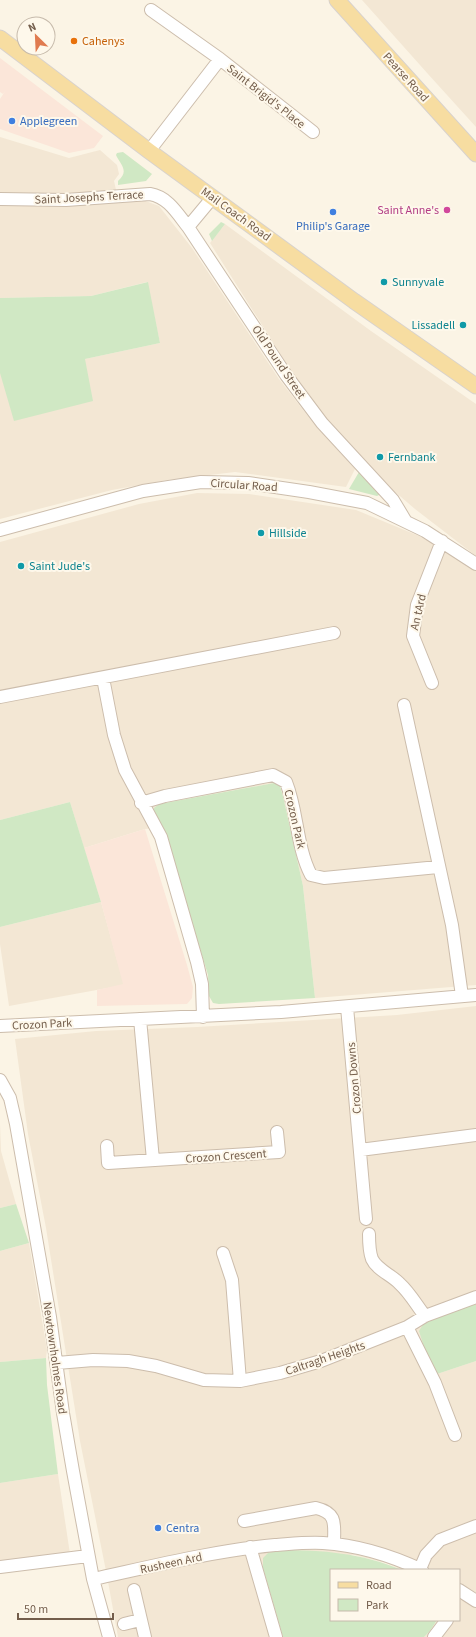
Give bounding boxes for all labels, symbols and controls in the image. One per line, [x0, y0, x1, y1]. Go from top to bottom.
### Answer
north arrow [16, 16, 56, 56]
text: N [26, 19, 39, 36]
place label: Cahenys [82, 33, 125, 50]
marker: Cahenys [69, 36, 79, 46]
street label: Pearse Road [379, 49, 433, 106]
street label: Saint Brigid's Place [223, 60, 309, 133]
place label: Applegreen [20, 113, 77, 130]
marker: Applegreen [7, 116, 17, 126]
street label: Mail Coach Road [197, 183, 274, 246]
street label: Saint Josephs Terrace [34, 186, 144, 209]
place label: Saint Anne's [377, 202, 439, 219]
marker: Saint Anne's [442, 205, 452, 215]
marker: Philip's Garage [328, 207, 338, 217]
place label: Philip's Garage [296, 218, 370, 235]
place label: Sunnyvale [392, 274, 444, 291]
marker: Sunnyvale [379, 277, 389, 287]
place label: Lissadell [411, 317, 455, 334]
marker: Lissadell [458, 320, 468, 330]
street label: Old Pound Street [248, 322, 309, 402]
place label: Fernbank [388, 449, 436, 466]
marker: Fernbank [375, 452, 385, 462]
street label: Circular Road [210, 475, 278, 496]
place label: Hillside [269, 525, 307, 542]
marker: Hillside [256, 528, 266, 538]
place label: Saint Jude's [29, 558, 90, 575]
marker: Saint Jude's [16, 561, 26, 571]
street label: An tArd [406, 592, 431, 632]
street label: Crozon Park [279, 788, 310, 850]
street label: Crozon Park [12, 1014, 73, 1035]
street label: Crozon Downs [343, 1041, 366, 1114]
street label: Crozon Crescent [185, 1145, 267, 1168]
street label: Newtownholmes Road [38, 1301, 71, 1415]
street label: Caltragh Heights [283, 1337, 367, 1380]
place label: Centra [166, 1520, 199, 1537]
marker: Centra [153, 1523, 163, 1533]
street label: Rusheen Ard [139, 1549, 204, 1578]
legend [330, 1569, 460, 1621]
text: Road [366, 1577, 392, 1594]
scale bar [18, 1595, 113, 1621]
text: Park [366, 1597, 388, 1614]
text: 50 m [24, 1601, 48, 1618]

